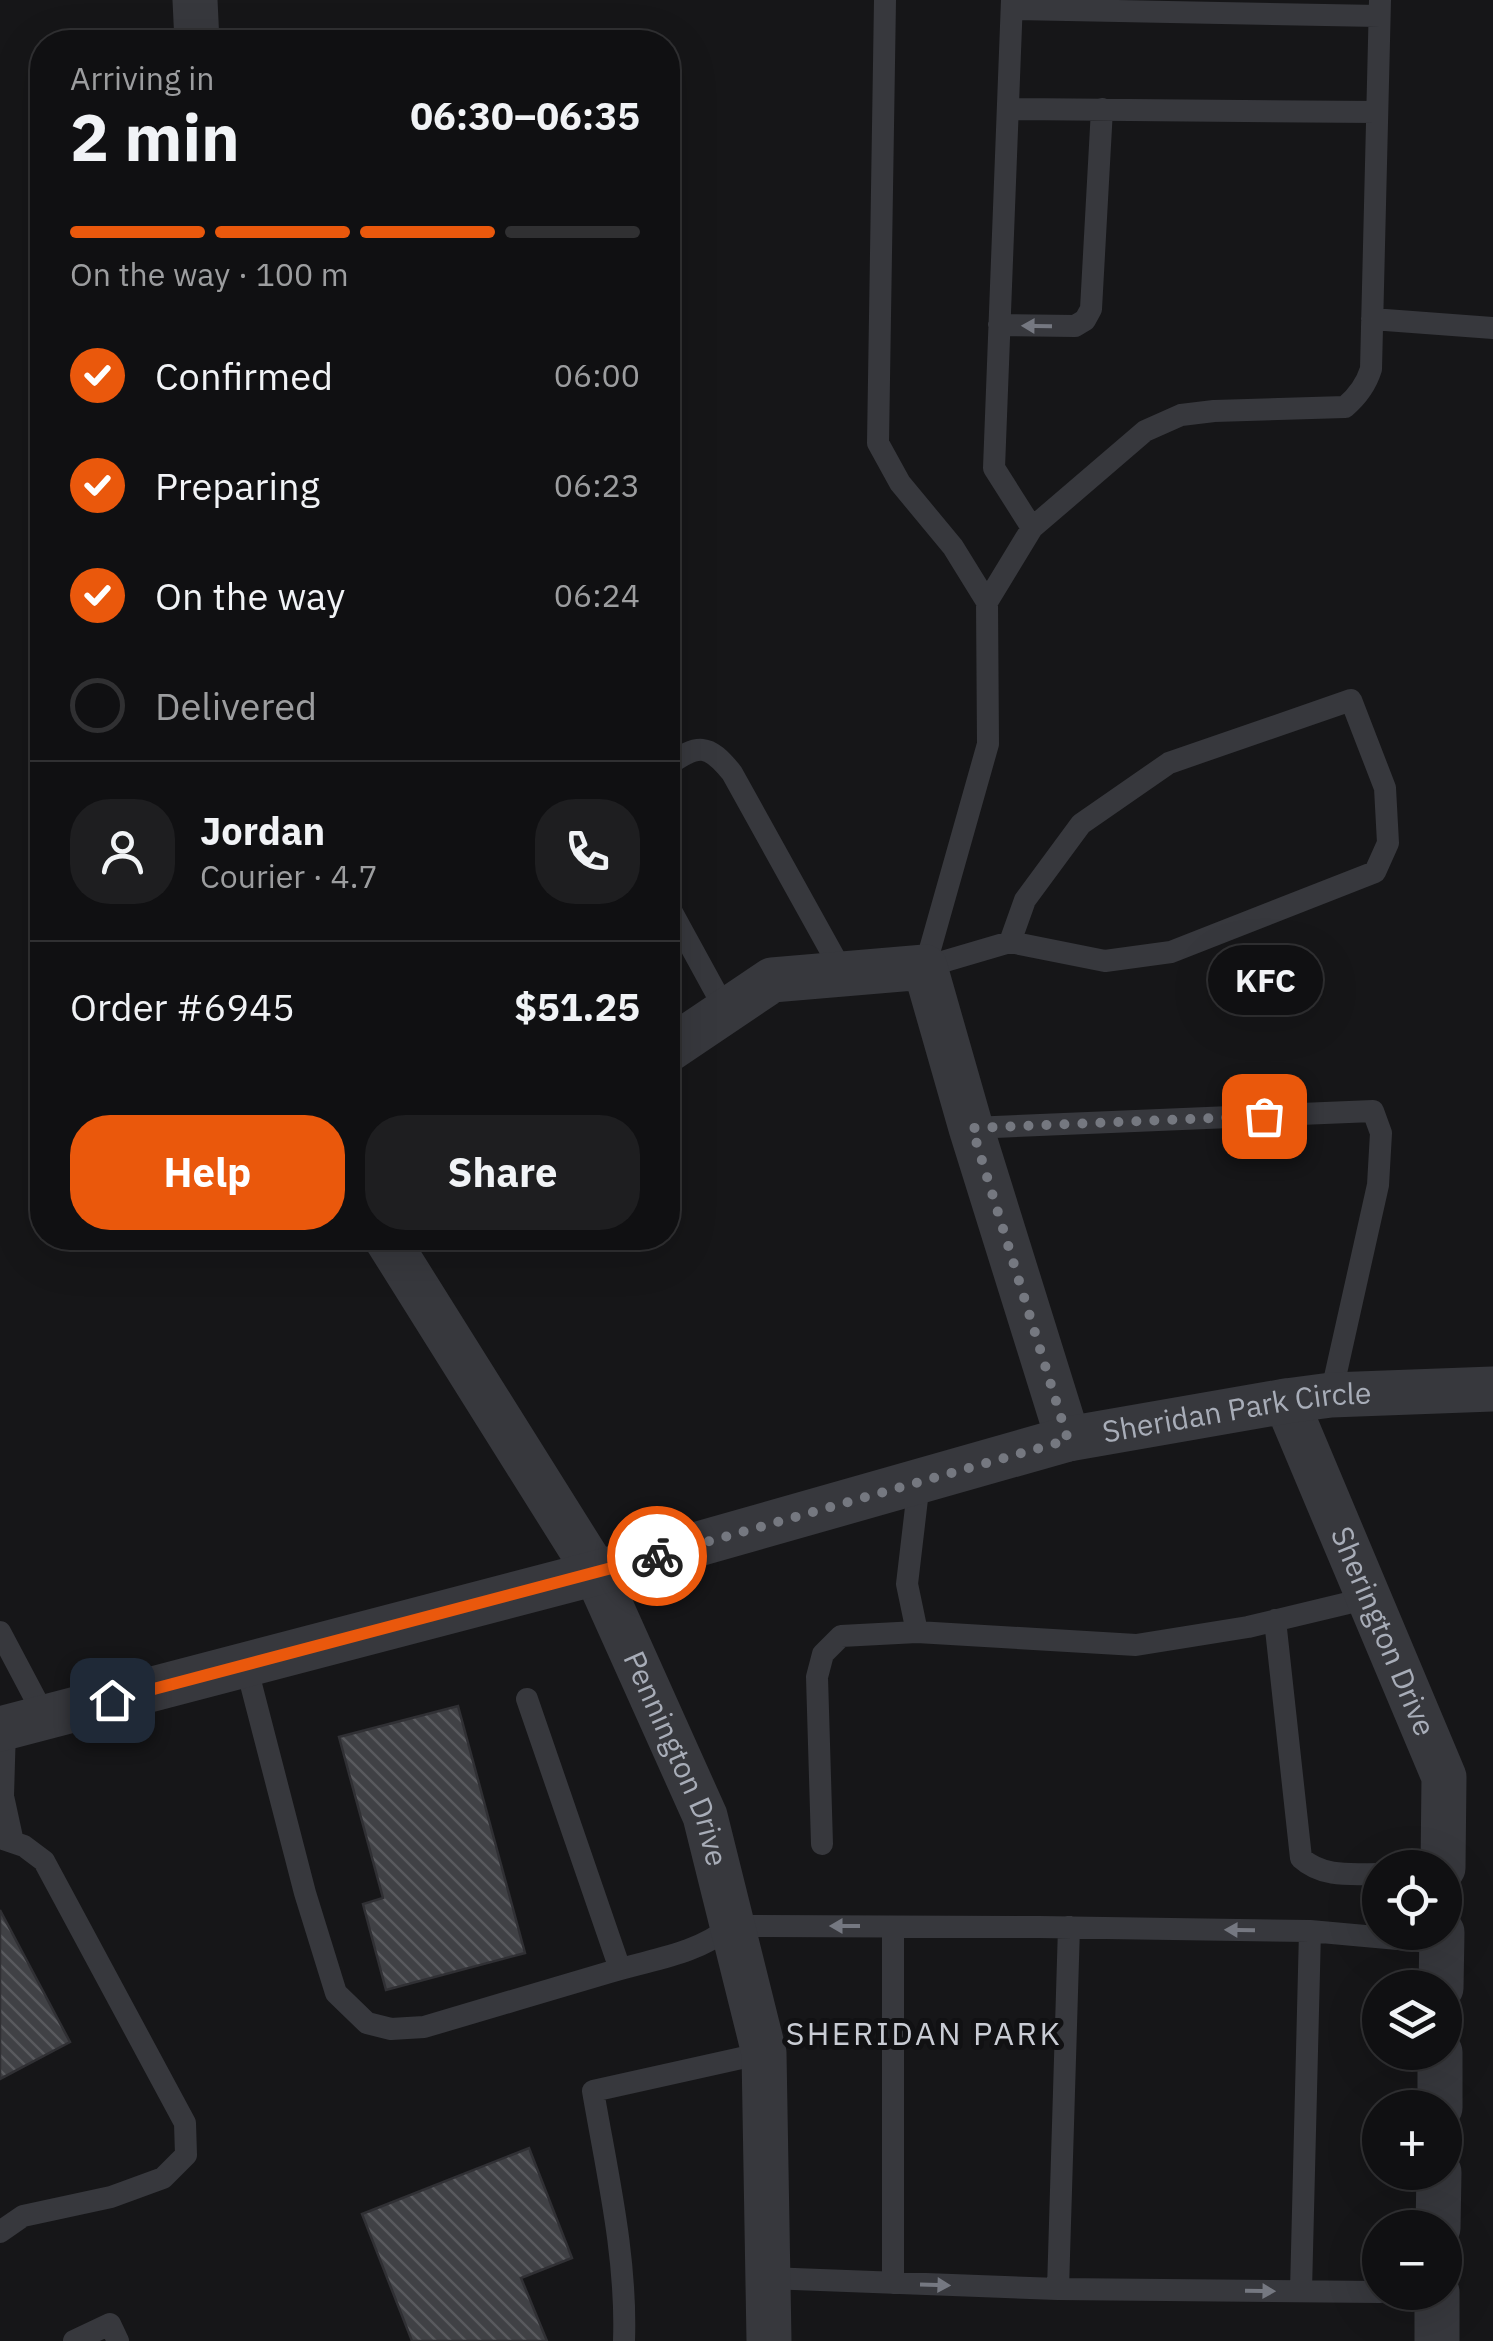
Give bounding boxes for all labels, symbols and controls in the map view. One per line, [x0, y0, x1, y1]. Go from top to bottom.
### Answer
text: Arriving in [70, 57, 215, 99]
text: 06:30–06:35 [410, 91, 640, 140]
text: 2 min [70, 94, 240, 179]
text: On the way · 100 m [70, 253, 349, 295]
one-way arrow [1021, 317, 1053, 333]
icon: check [70, 348, 125, 403]
text: Confirmed [155, 351, 333, 400]
text: 06:00 [554, 354, 640, 396]
icon: check [70, 458, 125, 513]
text: Preparing [155, 461, 320, 510]
text: 06:23 [554, 464, 640, 506]
icon: check [70, 568, 125, 623]
text: On the way [155, 571, 345, 620]
text: 06:24 [554, 574, 640, 616]
text: Delivered [155, 681, 317, 730]
button: person [70, 799, 175, 904]
button: phone [535, 799, 640, 904]
text: Jordan [200, 806, 325, 855]
text: Courier · 4.7 [200, 855, 378, 897]
callout: KFC [1206, 946, 1322, 1016]
text: KFC [1235, 959, 1296, 1001]
text: Order #6945 [70, 982, 295, 1031]
text: $51.25 [514, 982, 640, 1031]
pin [1222, 1074, 1307, 1159]
icon: bag [1237, 1089, 1292, 1144]
button: Help [70, 1115, 345, 1230]
button: Share [365, 1115, 640, 1230]
street label: Sheridan Park Circle [1099, 1373, 1372, 1451]
courier [607, 1506, 707, 1606]
street label: Sherington Drive [1323, 1520, 1445, 1741]
icon: bike [630, 1529, 685, 1584]
street label: Pennington Drive [616, 1645, 738, 1870]
pin [70, 1658, 155, 1743]
icon: home [85, 1673, 140, 1728]
map controls [1362, 1850, 1462, 2310]
button: locate [1362, 1850, 1462, 1950]
one-way arrow [828, 1918, 860, 1934]
one-way arrow [1223, 1922, 1255, 1938]
button: layers [1362, 1970, 1462, 2070]
district label: SHERIDAN PARK [786, 2012, 1062, 2054]
button: + [1362, 2090, 1462, 2190]
button: − [1362, 2210, 1462, 2310]
one-way arrow [920, 2277, 952, 2293]
one-way arrow [1245, 2283, 1277, 2299]

